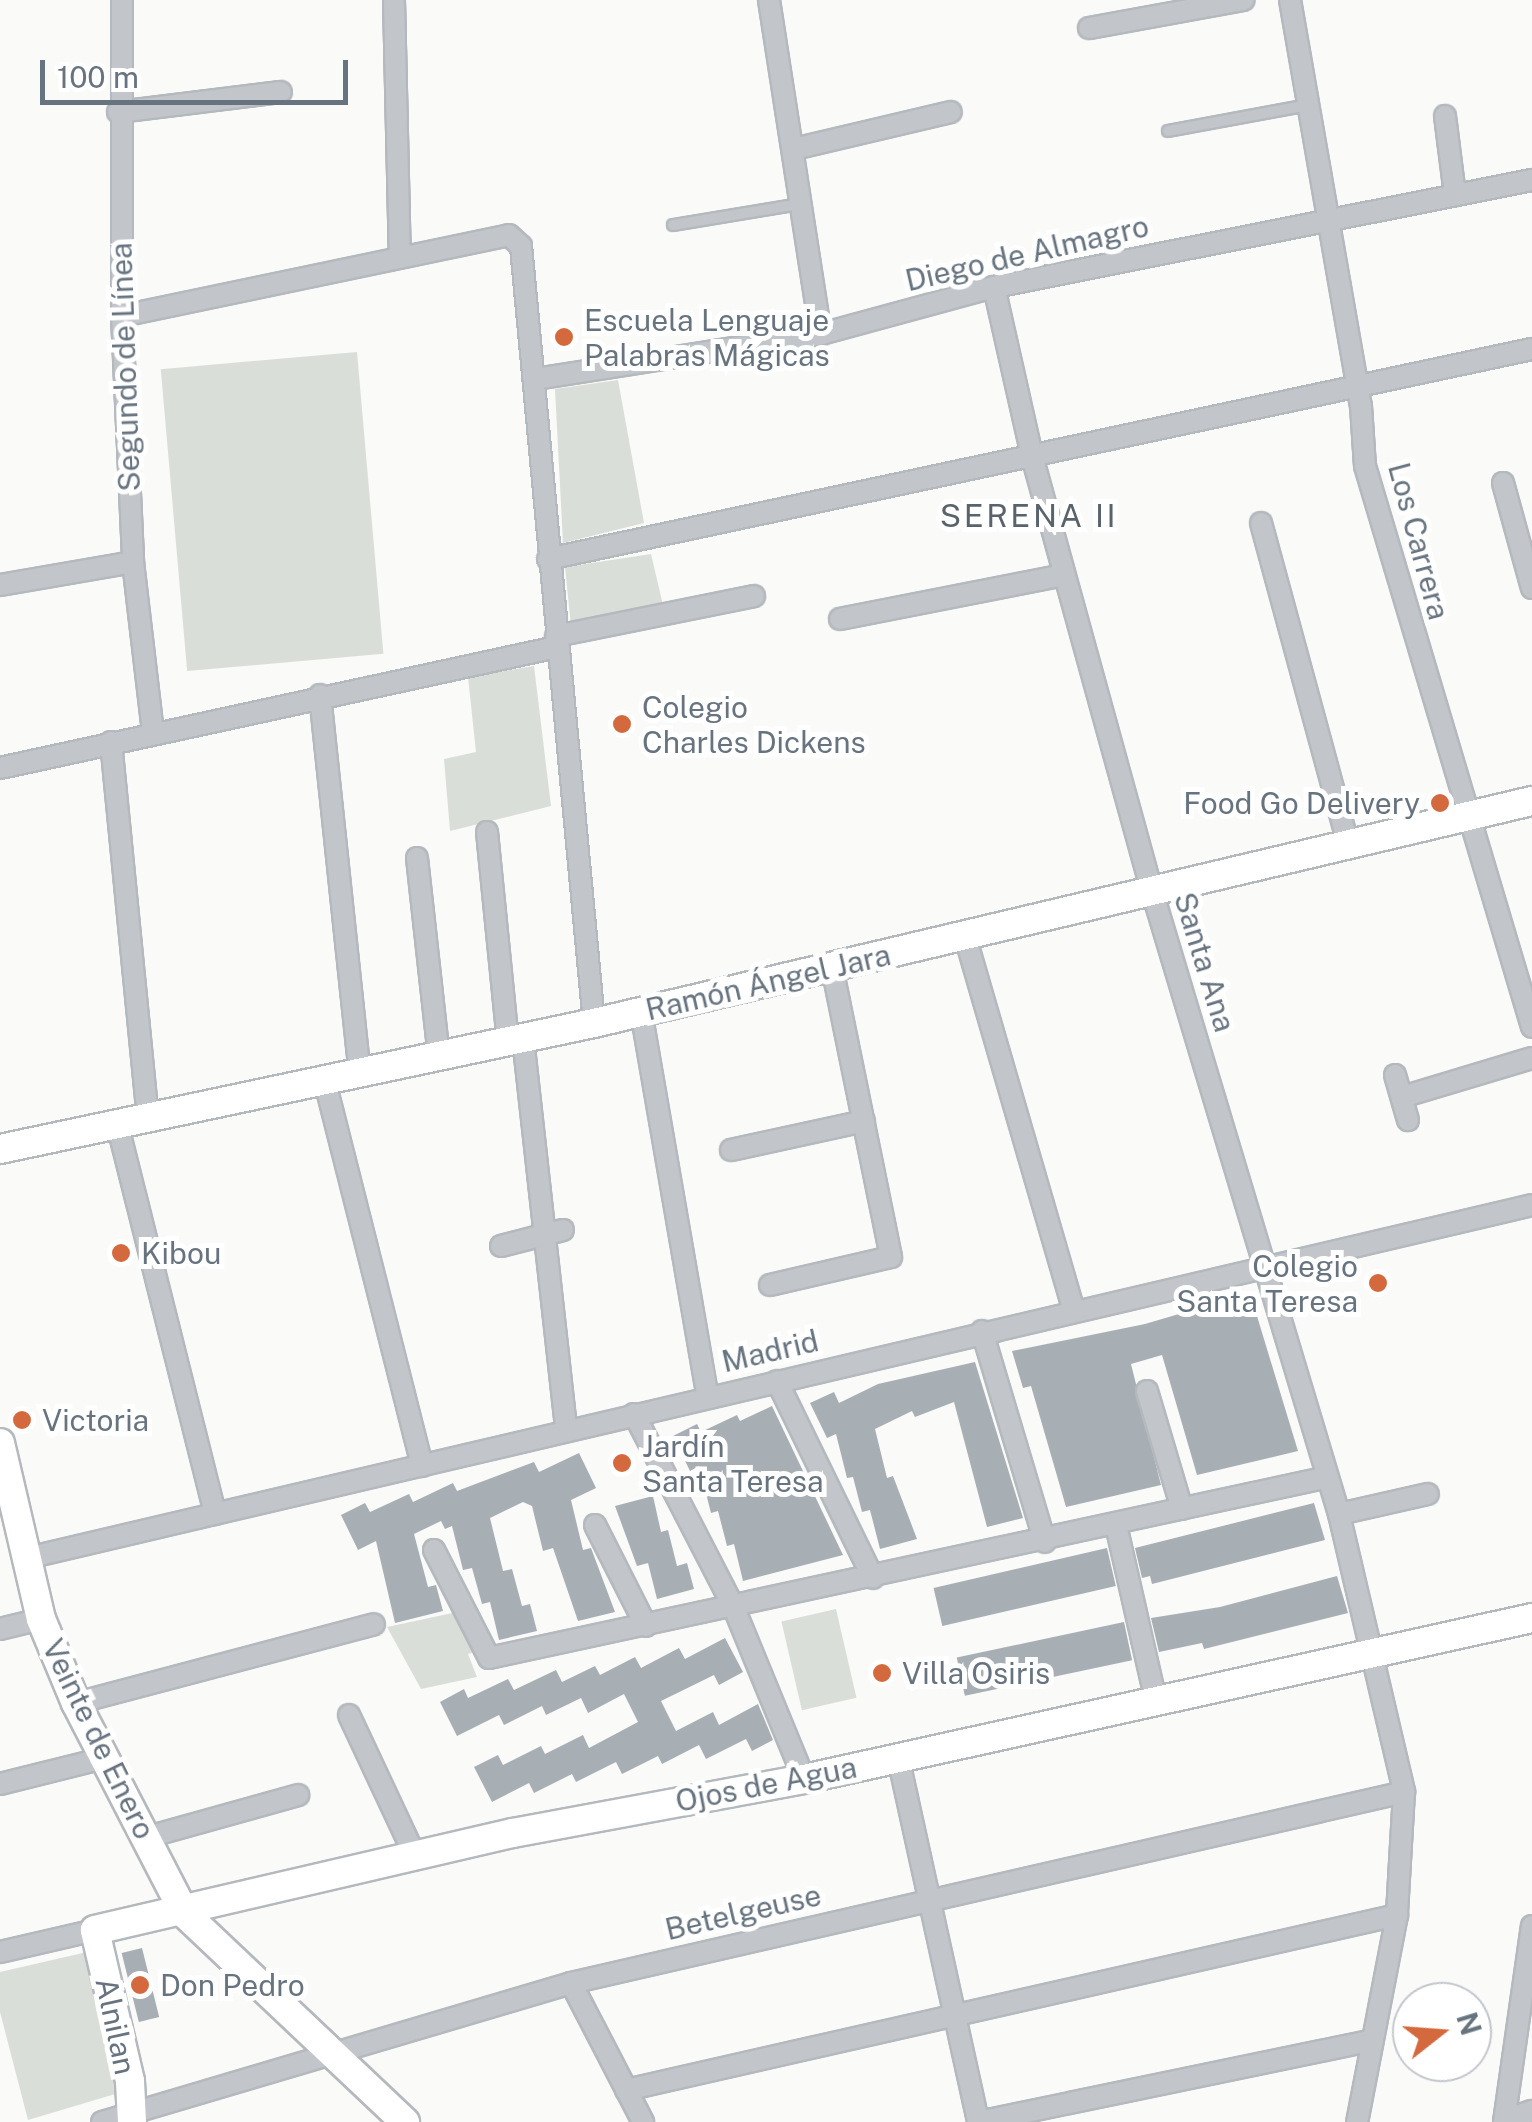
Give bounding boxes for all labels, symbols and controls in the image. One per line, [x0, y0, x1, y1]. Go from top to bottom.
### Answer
scale bar [45, 40, 352, 102]
text: 100 m [57, 59, 139, 95]
street label: Diego de Almagro [901, 207, 1153, 299]
street label: Segundo de Línea [103, 241, 147, 493]
place label: Escuela Lenguaje Palabras Mágicas [584, 302, 830, 372]
marker: Escuela Lenguaje Palabras Mágicas [553, 326, 575, 348]
street label: Los Carrera [1381, 459, 1457, 623]
district label: SERENA II [940, 497, 1118, 535]
place label: Colegio Charles Dickens [642, 689, 866, 760]
marker: Colegio Charles Dickens [611, 713, 633, 735]
place label: Food Go Delivery [1183, 785, 1420, 821]
marker: Food Go Delivery [1429, 792, 1451, 814]
street label: Santa Ana [1167, 888, 1243, 1036]
street label: Ramón Ángel Jara [642, 936, 894, 1028]
place label: Kibou [141, 1235, 221, 1271]
marker: Kibou [110, 1242, 132, 1264]
place label: Colegio Santa Teresa [1176, 1248, 1358, 1318]
marker: Colegio Santa Teresa [1367, 1272, 1389, 1294]
street label: Madrid [718, 1322, 822, 1380]
place label: Victoria [42, 1402, 149, 1438]
marker: Victoria [11, 1409, 33, 1431]
place label: Jardín Santa Teresa [642, 1428, 824, 1498]
marker: Jardín Santa Teresa [611, 1452, 633, 1474]
street label: Veinte de Enero [35, 1633, 163, 1845]
place label: Villa Osiris [902, 1655, 1050, 1691]
marker: Villa Osiris [871, 1662, 893, 1684]
street label: Ojos de Agua [672, 1749, 860, 1819]
street label: Betelgeuse [662, 1877, 824, 1947]
place label: Don Pedro [160, 1967, 305, 2003]
street label: Alnilan [88, 1974, 144, 2078]
marker: Don Pedro [129, 1974, 151, 1996]
north arrow [1392, 1982, 1492, 2082]
text: N [1450, 2008, 1488, 2039]

